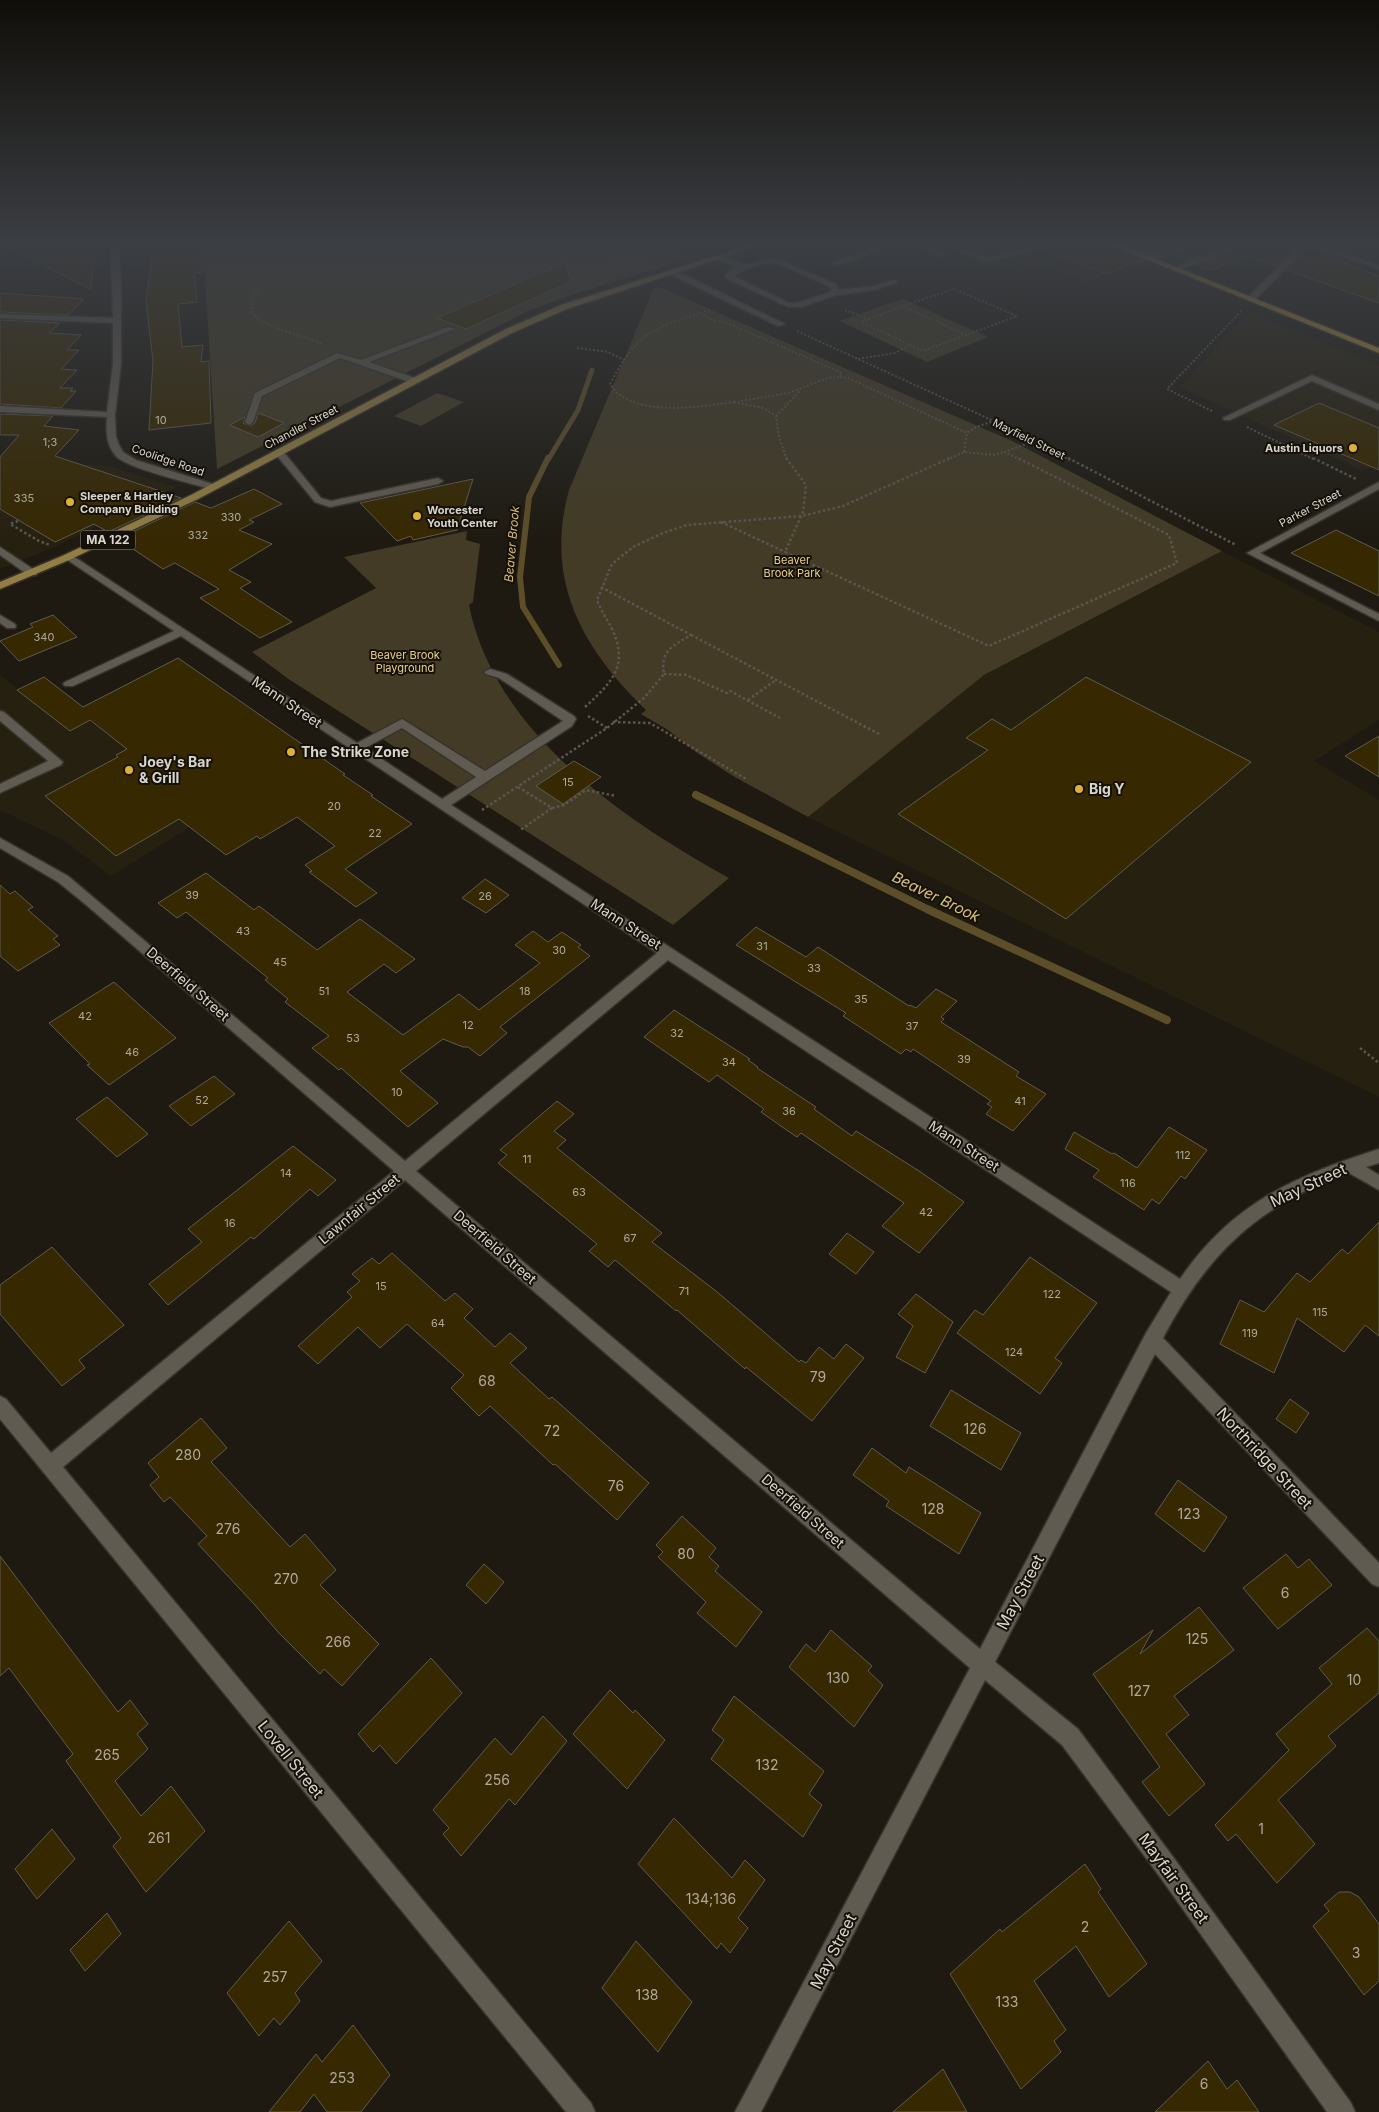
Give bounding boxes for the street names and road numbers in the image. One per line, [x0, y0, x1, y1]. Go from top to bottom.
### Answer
street label: Chandler Street [262, 402, 341, 452]
street label: Mayfield Street [990, 415, 1068, 463]
street label: Coolidge Road [130, 441, 206, 479]
street label: Parker Street [1277, 486, 1344, 530]
road number: MA 122 [80, 530, 136, 550]
street label: Mann Street [249, 672, 326, 731]
street label: Mann Street [588, 895, 665, 953]
street label: Deerfield Street [143, 943, 233, 1024]
street label: Mann Street [926, 1117, 1003, 1175]
street label: May Street [1267, 1159, 1349, 1211]
street label: Lawnfair Street [315, 1170, 403, 1247]
street label: Deerfield Street [450, 1206, 540, 1287]
street label: Northridge Street [1213, 1403, 1317, 1513]
street label: Deerfield Street [758, 1470, 848, 1551]
street label: May Street [992, 1551, 1048, 1633]
street label: Lovell Street [254, 1716, 328, 1802]
street label: Mayfair Street [1135, 1829, 1213, 1927]
street label: May Street [806, 1910, 860, 1992]

